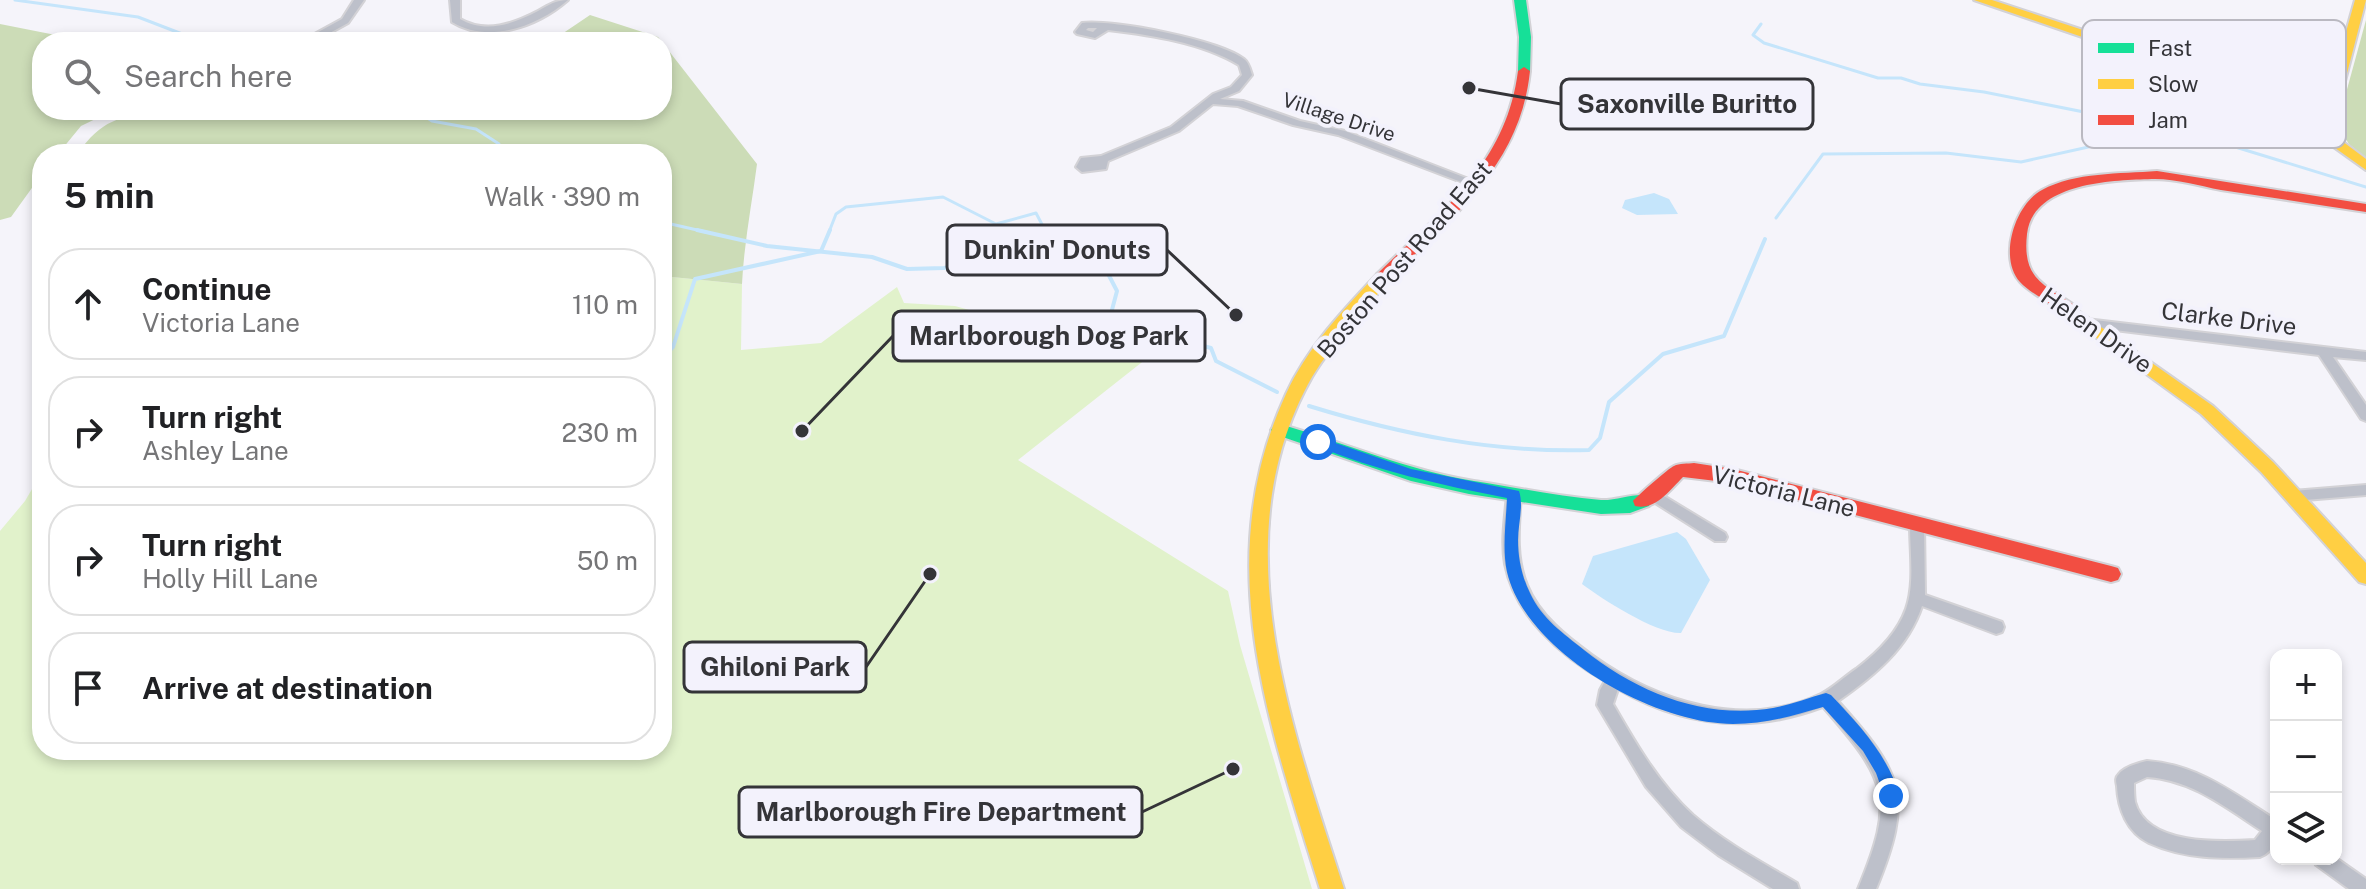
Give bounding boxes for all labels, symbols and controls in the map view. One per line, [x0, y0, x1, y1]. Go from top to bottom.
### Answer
legend [2082, 20, 2346, 148]
search box [32, 32, 672, 120]
text: Fast [2148, 35, 2192, 61]
icon: search [60, 54, 104, 98]
text: Search here [124, 58, 292, 94]
text: Slow [2148, 71, 2198, 97]
callout: Saxonville Buritto [1561, 79, 1813, 129]
street label: Village Drive [1279, 87, 1399, 147]
text: Saxonville Buritto [1577, 88, 1797, 119]
text: Jam [2148, 107, 2188, 133]
street label: Boston Post Road East [1311, 155, 1497, 363]
text: 5 min [64, 176, 154, 216]
text: Walk · 390 m [484, 181, 640, 212]
callout: Dunkin' Donuts [947, 225, 1167, 275]
text: Dunkin' Donuts [963, 234, 1151, 265]
text: Continue [142, 271, 272, 307]
street label: Helen Drive [2036, 281, 2158, 379]
icon: ahead [66, 282, 110, 326]
text: 110 m [572, 289, 638, 320]
street label: Clarke Drive [2160, 296, 2298, 340]
text: Victoria Lane [142, 307, 300, 338]
callout: Marlborough Dog Park [893, 311, 1205, 361]
text: Marlborough Dog Park [909, 320, 1189, 351]
text: Turn right [142, 399, 282, 435]
icon: right [66, 410, 110, 454]
text: 230 m [562, 417, 638, 448]
route start [1300, 424, 1336, 460]
text: Ashley Lane [142, 435, 289, 466]
street label: Victoria Lane [1710, 460, 1858, 522]
text: Turn right [142, 527, 282, 563]
icon: right [66, 538, 110, 582]
text: 50 m [577, 545, 638, 576]
text: Holly Hill Lane [142, 563, 318, 594]
callout: Ghiloni Park [684, 642, 866, 692]
map controls [2270, 649, 2342, 865]
button: + [2270, 649, 2342, 721]
text: Ghiloni Park [700, 651, 850, 682]
icon: arrive [66, 666, 110, 710]
text: Arrive at destination [142, 670, 433, 706]
button: − [2270, 721, 2342, 793]
route end [1873, 778, 1909, 814]
callout: Marlborough Fire Department [739, 787, 1142, 837]
button: layers [2270, 793, 2342, 865]
text: Marlborough Fire Department [755, 796, 1127, 827]

